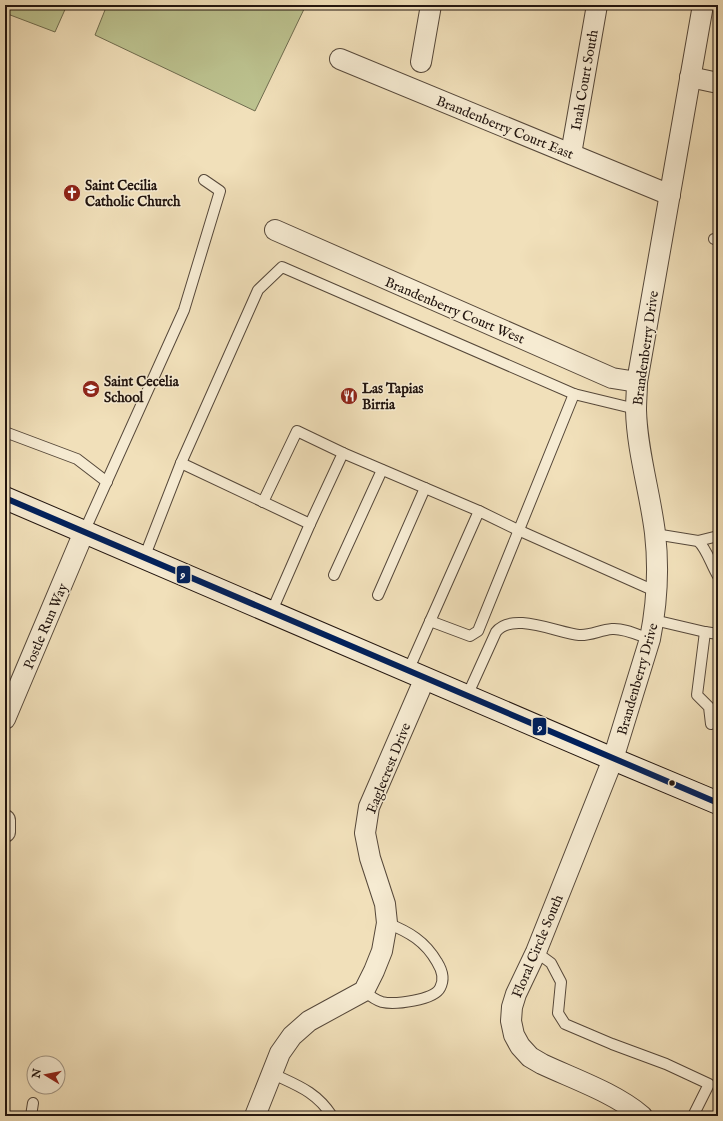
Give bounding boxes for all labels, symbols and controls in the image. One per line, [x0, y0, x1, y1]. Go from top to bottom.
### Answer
street label: Inah Court South [567, 28, 603, 132]
street label: Brandenberry Court East [433, 92, 576, 164]
place label: Saint Cecilia Catholic Church [85, 177, 181, 211]
church icon: Saint Cecilia Catholic Church [62, 183, 82, 203]
street label: Brandenberry Court West [382, 273, 527, 349]
street label: Brandenberry Drive [629, 289, 663, 407]
place label: Saint Cecelia School [104, 373, 180, 407]
school or university icon: Saint Cecelia School [81, 379, 101, 399]
place label: Las Tapias Birria [362, 380, 423, 414]
restaurant icon: Las Tapias Birria [339, 386, 359, 406]
line badge: 9 [176, 565, 191, 584]
text: 9 [180, 568, 186, 582]
street label: Postle Run Way [20, 580, 72, 672]
street label: Brandenberry Drive [613, 621, 663, 737]
line badge: 9 [532, 717, 547, 736]
street label: Eaglecrest Drive [363, 720, 416, 816]
text: 9 [537, 721, 543, 735]
unlabelled marker [667, 778, 677, 788]
street label: Floral Circle South [508, 892, 568, 1001]
north arrow [26, 1055, 66, 1095]
text: N [29, 1067, 45, 1080]

